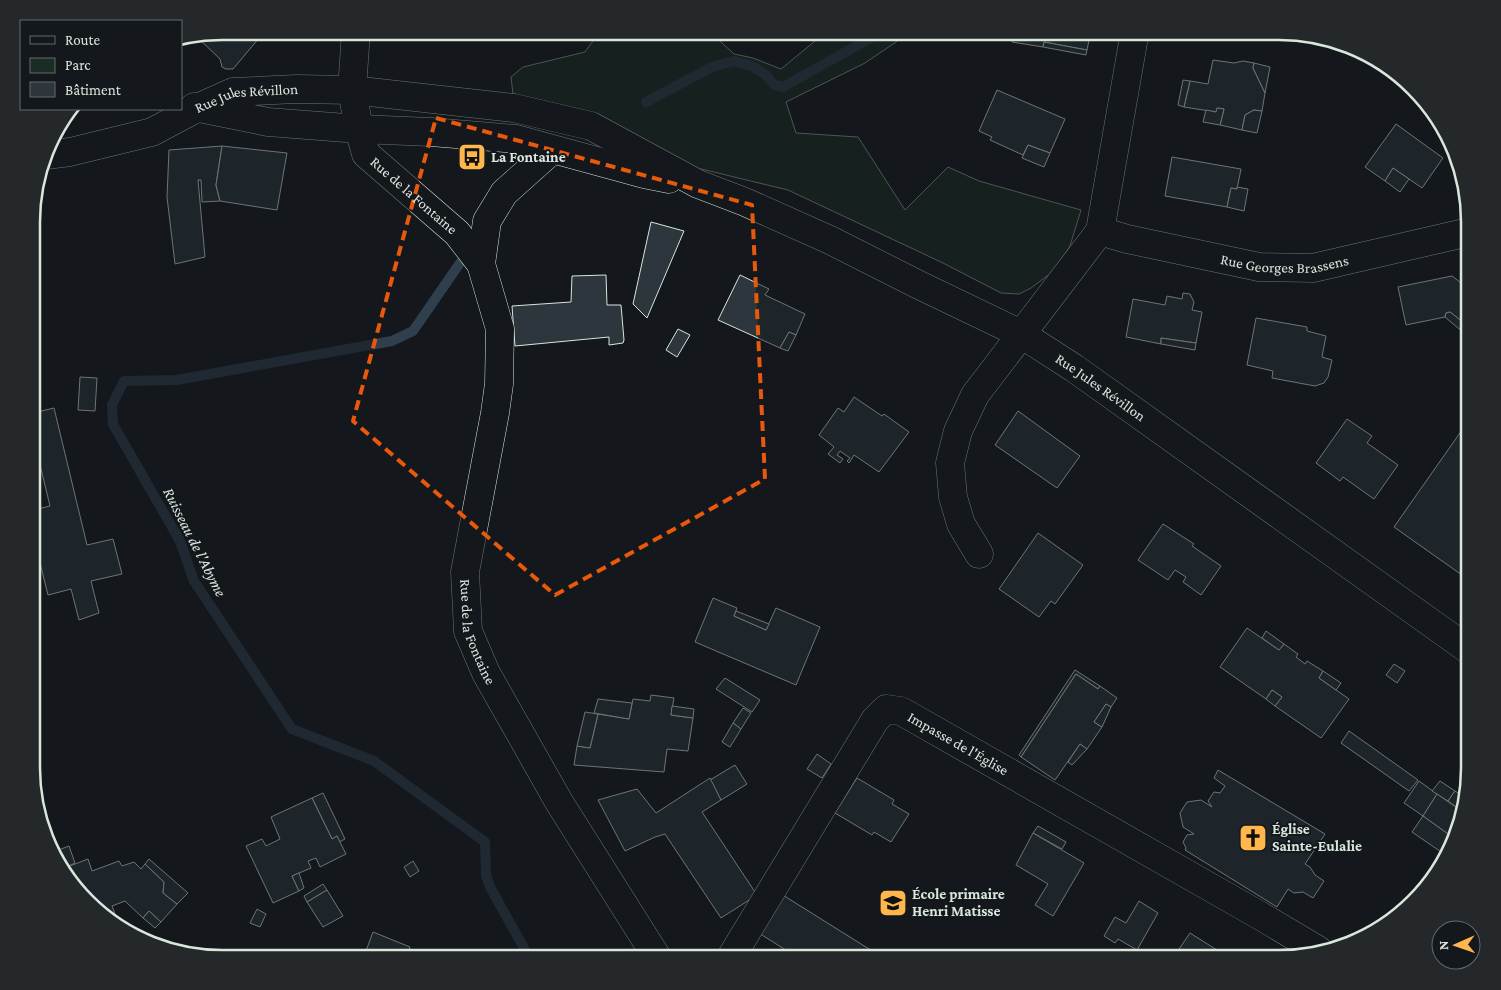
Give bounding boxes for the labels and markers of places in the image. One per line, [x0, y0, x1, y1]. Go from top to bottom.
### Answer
bus stop icon: La Fontaine [457, 142, 487, 172]
place label: La Fontaine [491, 149, 566, 165]
place label: Église Sainte-Eulalie [1272, 821, 1362, 854]
church icon: Église Sainte-Eulalie [1238, 823, 1268, 853]
place label: École primaire Henri Matisse [912, 886, 1005, 919]
school or university icon: École primaire Henri Matisse [878, 888, 908, 918]

